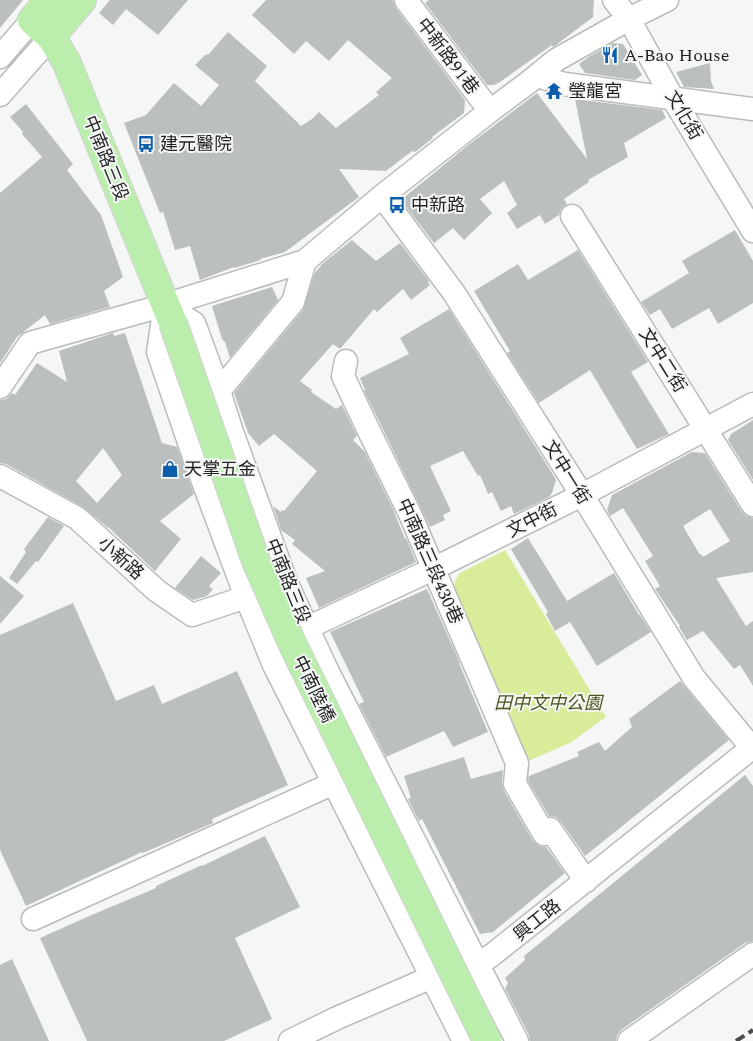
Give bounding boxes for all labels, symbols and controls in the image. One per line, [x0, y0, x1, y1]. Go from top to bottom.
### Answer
street label: 中新路91巷 [410, 12, 485, 100]
place label: A-Bao House [624, 42, 729, 69]
restaurant icon: A-Bao House [600, 45, 620, 65]
place label: 瑩龍宮 [568, 78, 622, 105]
temple icon: 瑩龍宮 [544, 81, 564, 101]
street label: 文化街 [658, 85, 709, 145]
street label: 中南路三段 [76, 111, 135, 205]
place label: 建元醫院 [160, 131, 232, 158]
bus stop icon: 建元醫院 [136, 134, 156, 154]
place label: 中新路 [411, 192, 465, 219]
bus stop icon: 中新路 [387, 195, 407, 215]
street label: 文中二街 [632, 323, 693, 398]
street label: 文中一街 [536, 435, 597, 510]
place label: 天掌五金 [184, 456, 256, 483]
shop icon: 天掌五金 [160, 459, 180, 479]
street label: 中南路三段430巷 [390, 494, 469, 628]
street label: 文中街 [502, 496, 562, 545]
street label: 小新路 [92, 530, 150, 586]
street label: 中南路三段 [258, 534, 317, 628]
street label: 中南陸橋 [286, 651, 341, 727]
park label: 田中文中公園 [494, 690, 605, 717]
street label: 興工路 [508, 893, 567, 948]

